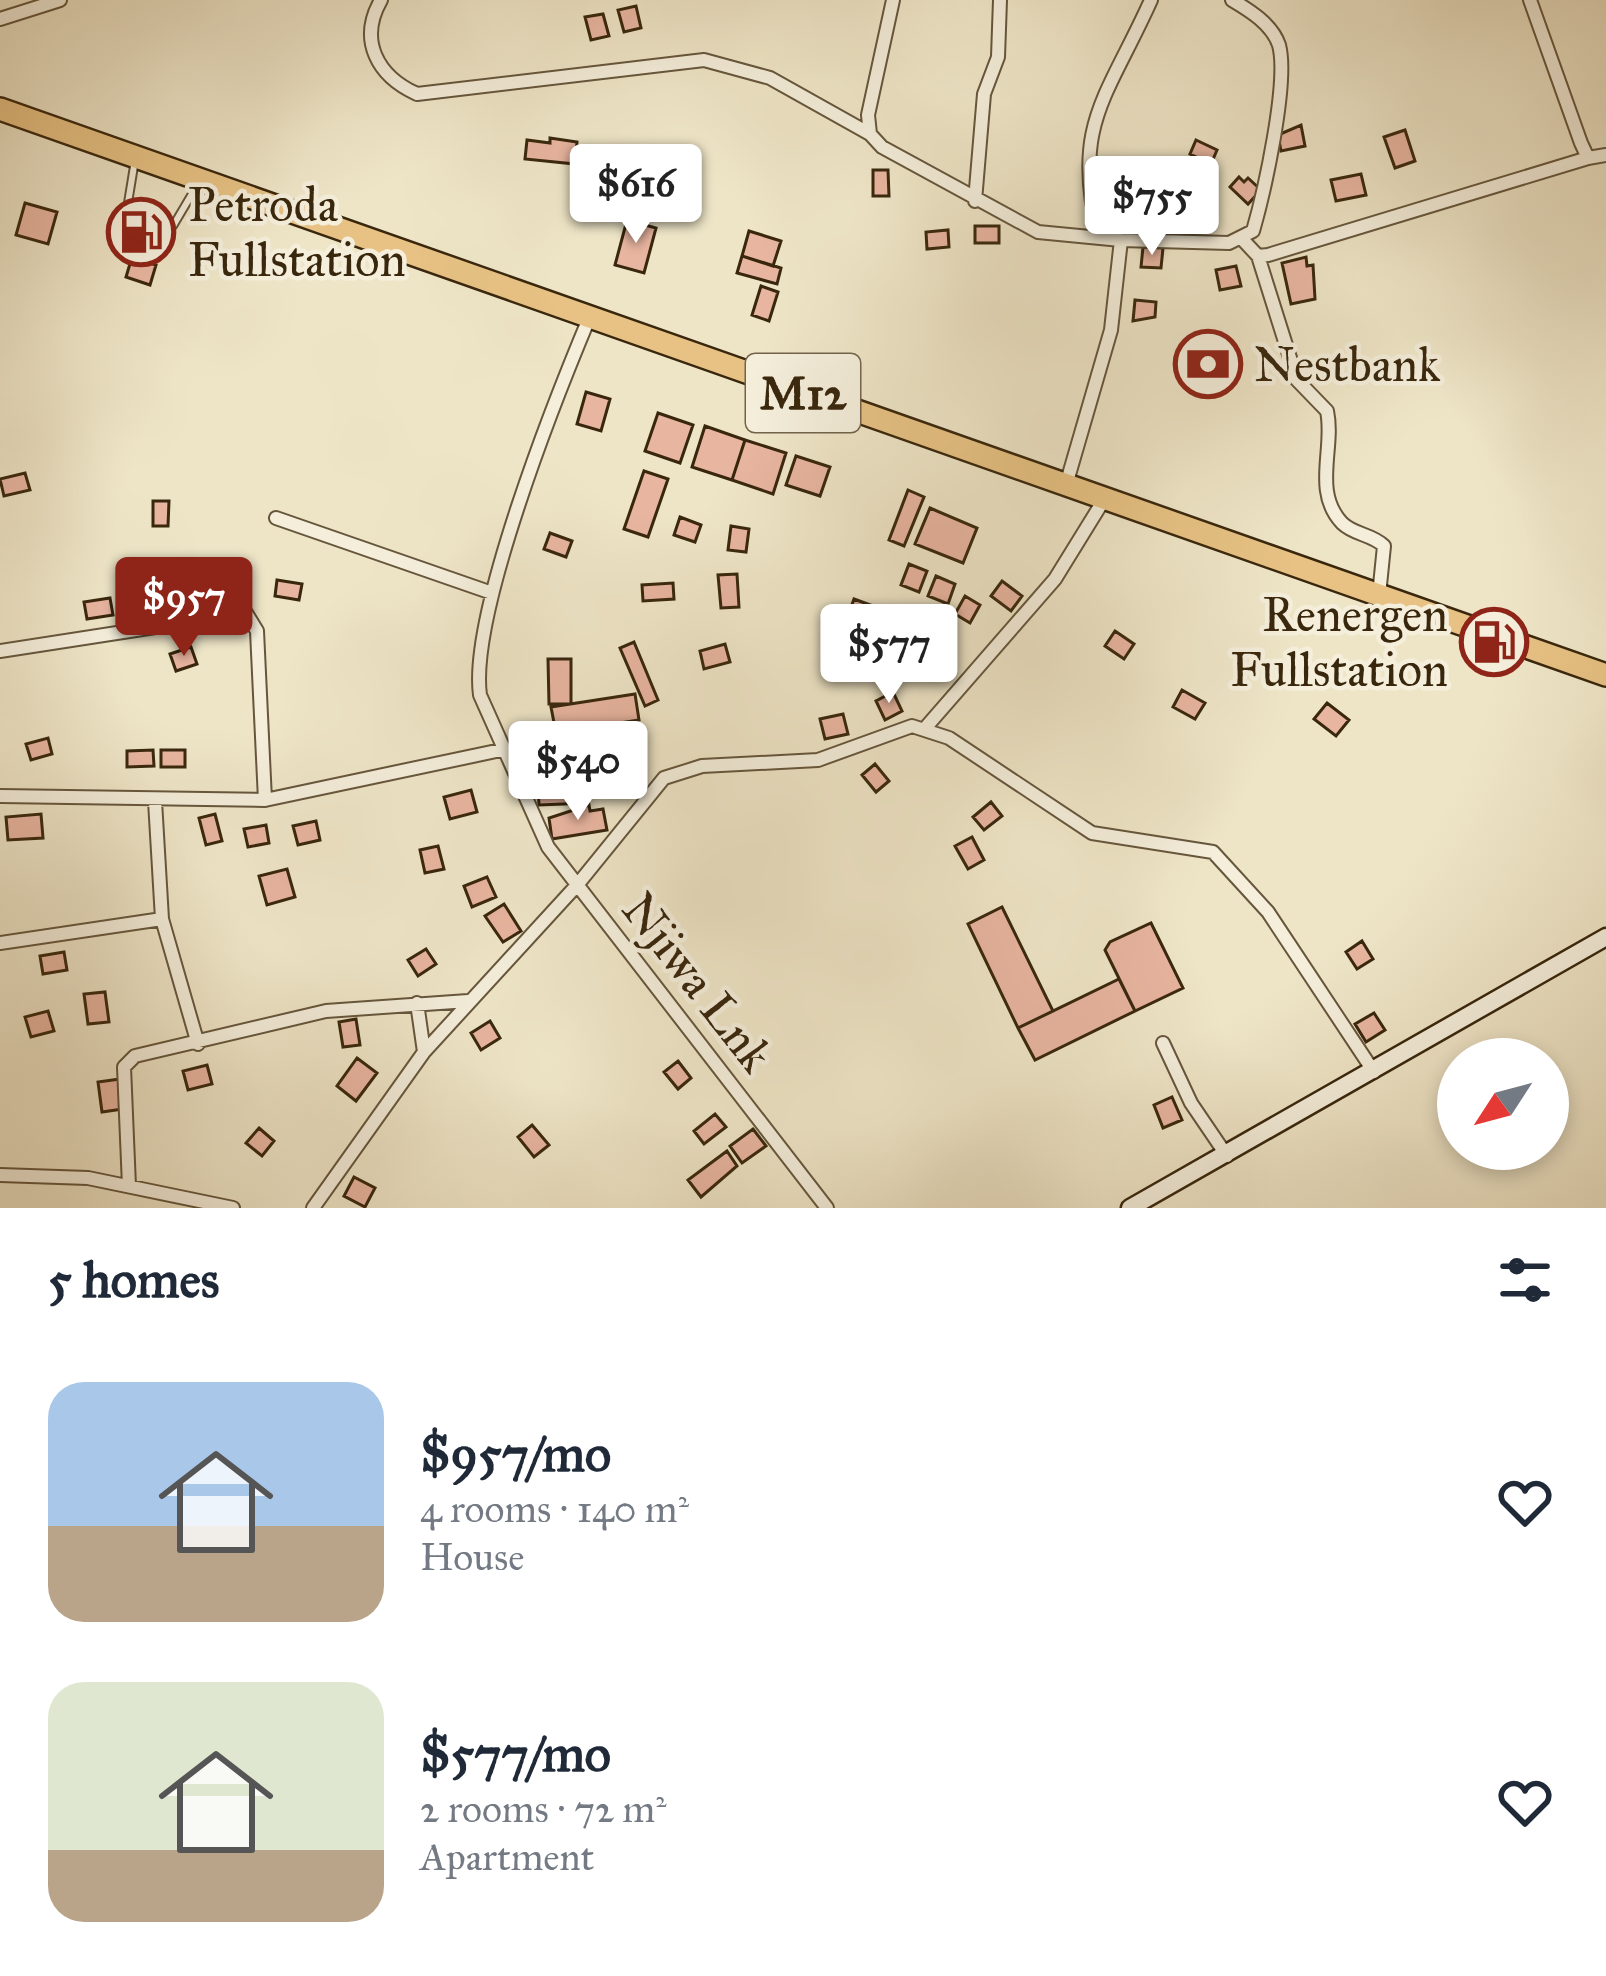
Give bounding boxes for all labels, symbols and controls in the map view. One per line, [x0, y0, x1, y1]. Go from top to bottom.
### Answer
pin: $616 [565, 144, 707, 246]
pin: $755 [1081, 156, 1223, 258]
text: $616 [597, 159, 675, 207]
text: $755 [1112, 171, 1192, 219]
place label: Petroda Fullstation [188, 175, 406, 289]
fuel station icon: Petroda Fullstation [106, 197, 176, 267]
bank icon: Nestbank [1173, 329, 1243, 399]
place label: Nestbank [1254, 335, 1441, 394]
road number: M12 [746, 354, 860, 432]
pin: $957 [113, 557, 255, 659]
text: $957 [142, 572, 226, 620]
place label: Renergen Fullstation [1230, 585, 1448, 699]
pin: $577 [818, 604, 960, 706]
fuel station icon: Renergen Fullstation [1459, 607, 1529, 677]
text: $577 [847, 619, 931, 667]
pin: $540 [507, 721, 649, 823]
text: $540 [536, 736, 620, 784]
street label: Njiwa Lnk [610, 881, 787, 1084]
north arrow [1437, 1038, 1569, 1170]
map controls [1437, 1038, 1569, 1170]
icon: filters [1492, 1247, 1558, 1313]
text: 5 homes [48, 1249, 219, 1311]
text: $957/mo [420, 1423, 611, 1485]
icon: home [144, 1430, 288, 1574]
icon: heart [1492, 1469, 1558, 1535]
text: 4 rooms · 140 m² [420, 1485, 689, 1533]
text: House [420, 1533, 524, 1581]
text: $577/mo [420, 1723, 611, 1785]
icon: home [144, 1730, 288, 1874]
icon: heart [1492, 1769, 1558, 1835]
text: 2 rooms · 72 m² [420, 1785, 667, 1833]
text: Apartment [420, 1833, 594, 1881]

